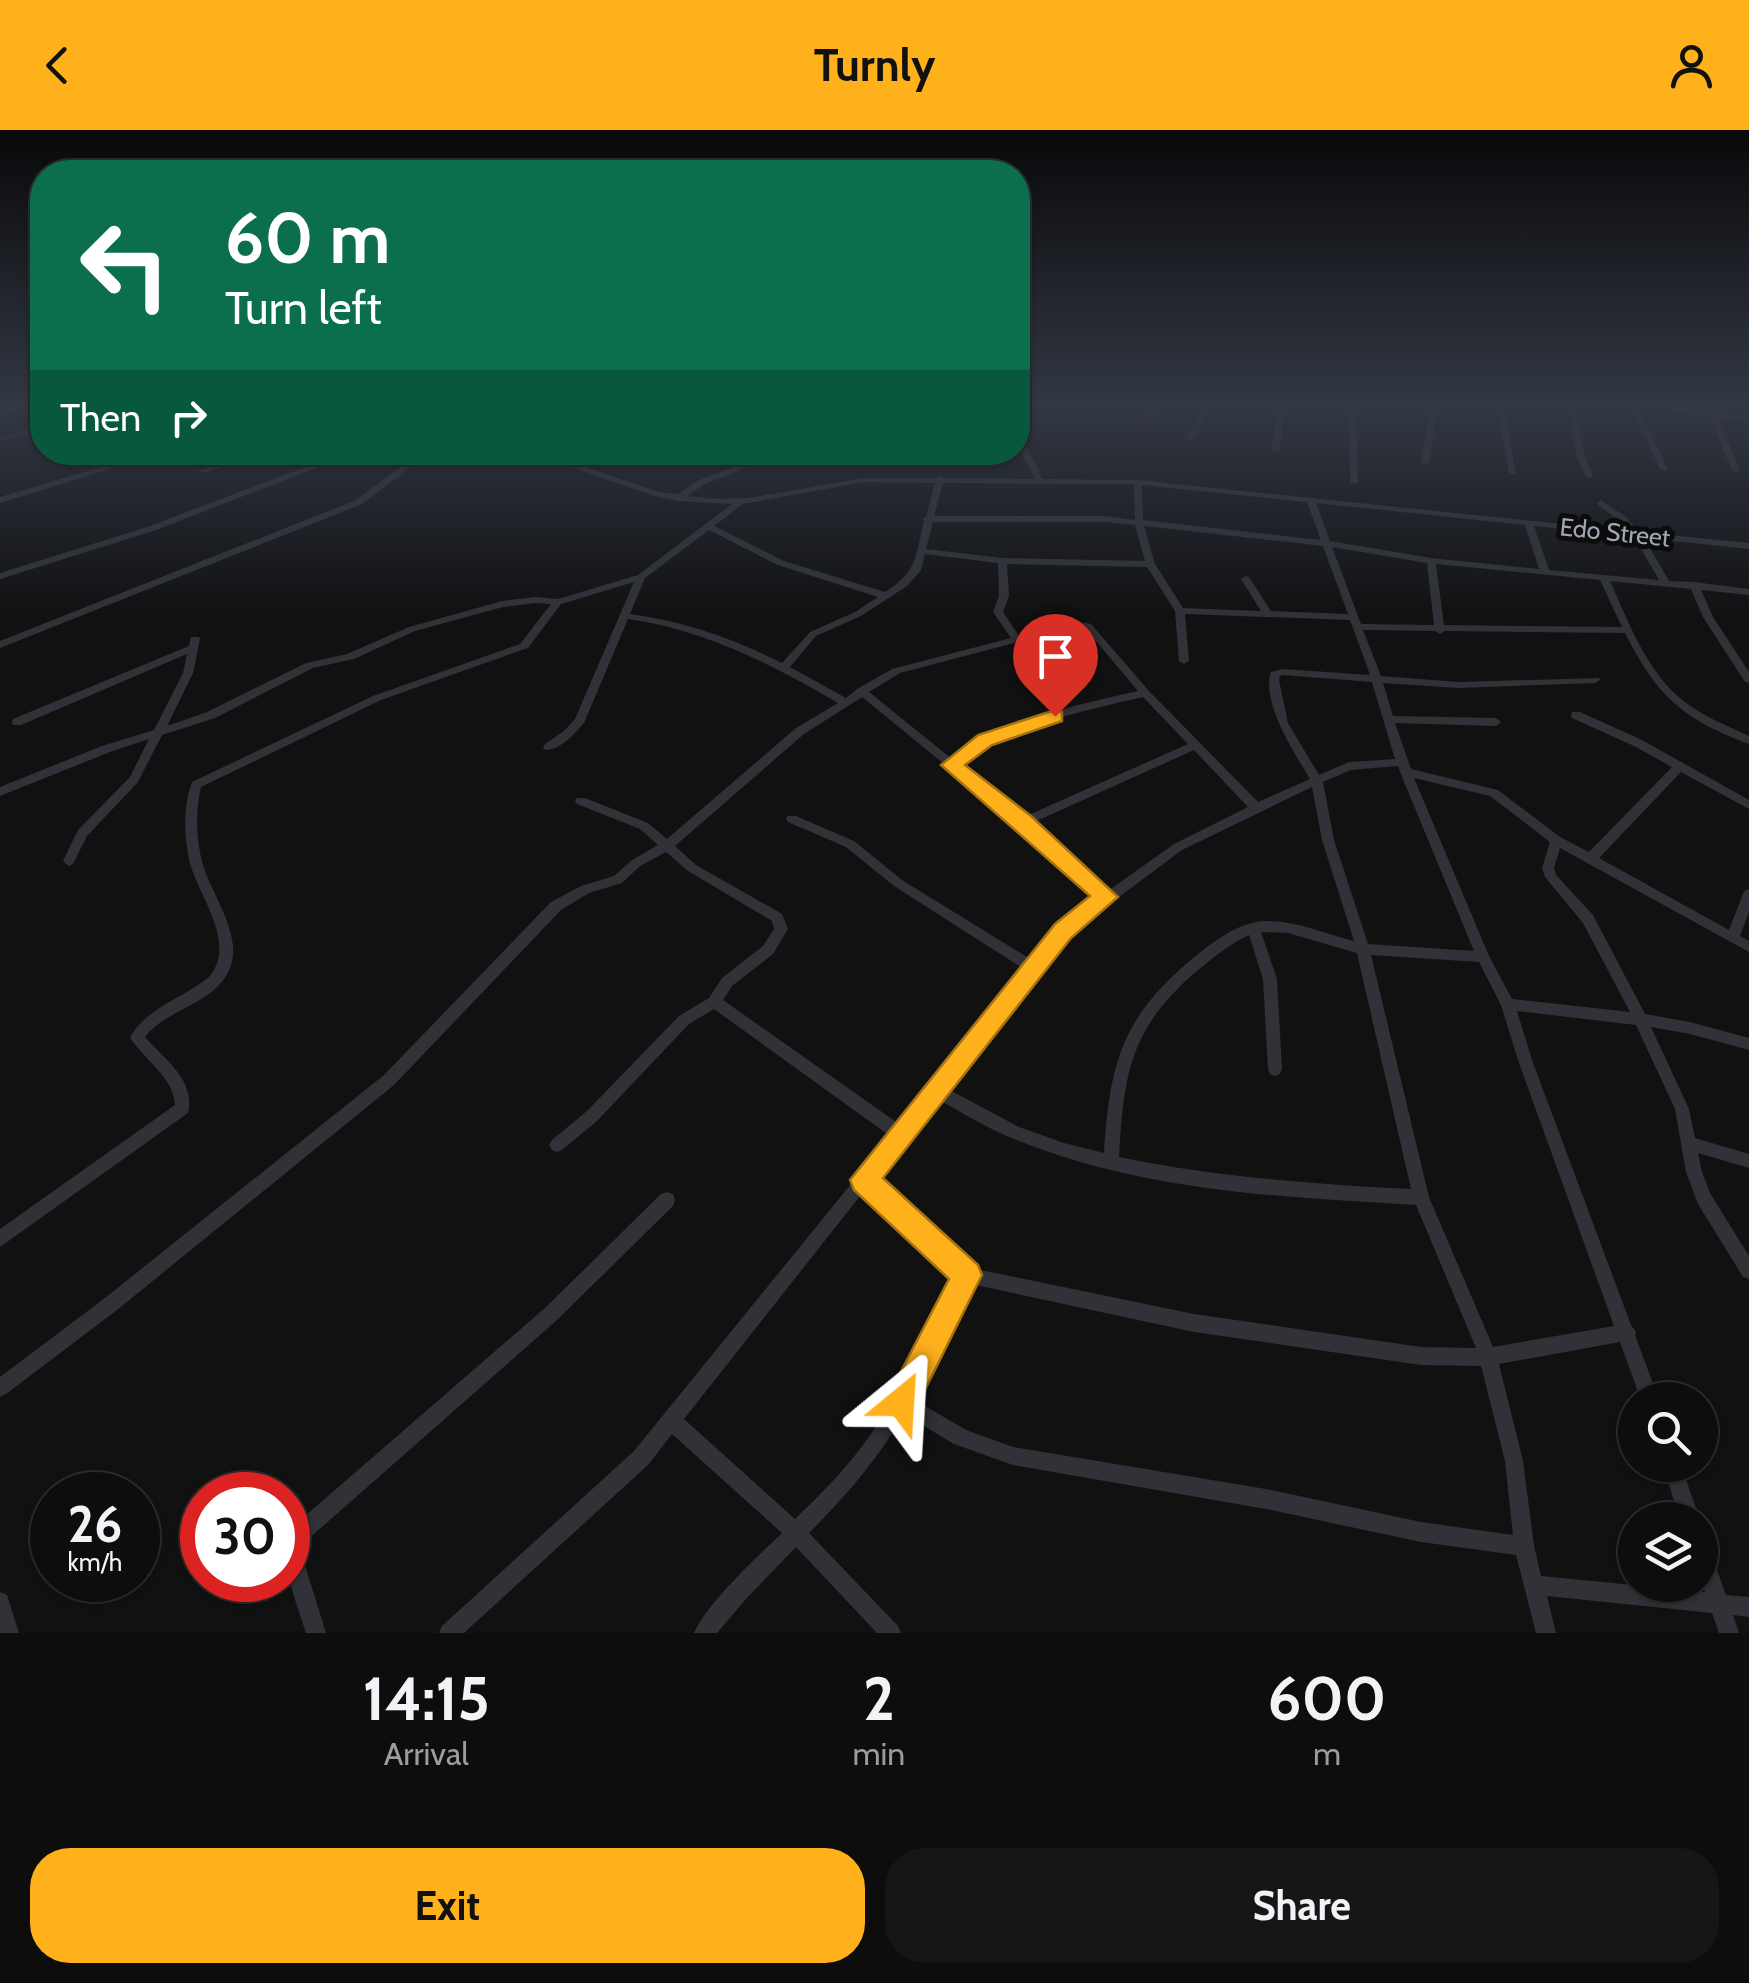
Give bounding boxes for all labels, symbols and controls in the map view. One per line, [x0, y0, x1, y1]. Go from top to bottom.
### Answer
icon: back [30, 38, 85, 93]
text: Turnly [814, 38, 935, 92]
icon: person [1664, 38, 1719, 93]
text: 60 m [225, 195, 390, 281]
icon: left [60, 200, 190, 330]
text: Turn left [225, 281, 382, 335]
icon: right [161, 390, 216, 445]
text: Then [60, 394, 141, 441]
street label: Edo Street [1558, 511, 1672, 553]
pin [1013, 614, 1098, 717]
icon: arrive [1028, 629, 1083, 684]
position arrow [849, 1350, 953, 1454]
map controls [1618, 1382, 1718, 1602]
button: search [1618, 1382, 1718, 1482]
speed limit sign: 30 [180, 1472, 310, 1602]
text: 26 [68, 1494, 122, 1555]
button: layers [1618, 1502, 1718, 1602]
text: km/h [68, 1547, 122, 1577]
text: 14:15 [363, 1662, 490, 1735]
text: 2 [863, 1662, 895, 1735]
text: 600 [1268, 1662, 1386, 1735]
text: Arrival [384, 1734, 469, 1773]
text: min [852, 1734, 905, 1773]
text: m [1313, 1734, 1341, 1773]
button: Exit [30, 1848, 865, 1963]
button: Share [885, 1848, 1719, 1963]

